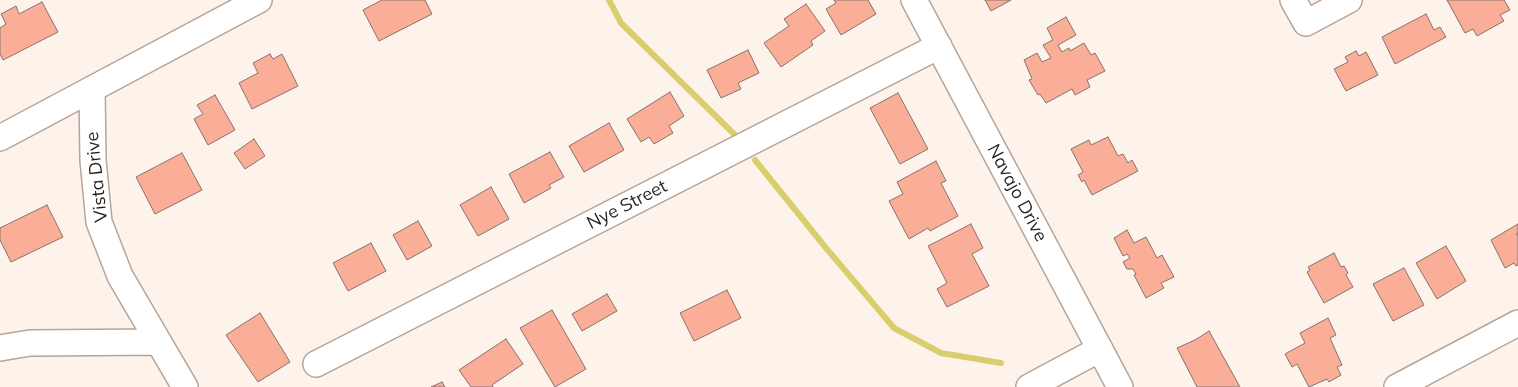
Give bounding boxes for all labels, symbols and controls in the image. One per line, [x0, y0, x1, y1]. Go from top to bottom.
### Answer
street label: Vista Drive [82, 131, 112, 223]
street label: Navajo Drive [982, 141, 1052, 245]
street label: Nye Street [583, 176, 671, 234]

